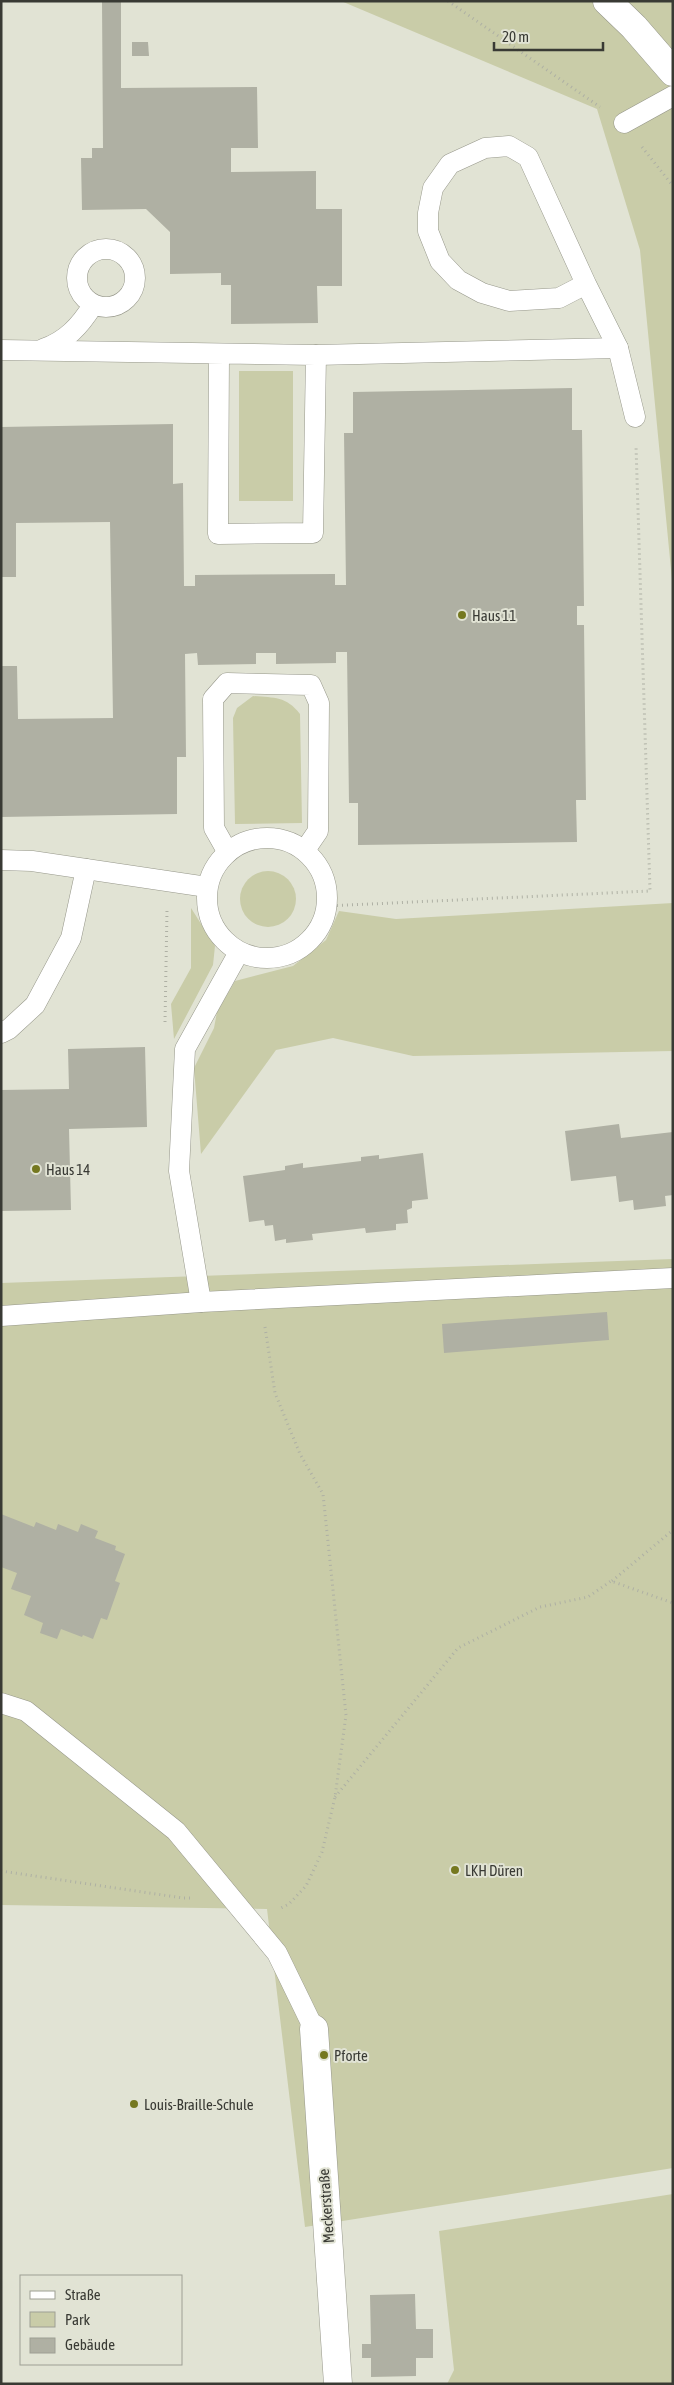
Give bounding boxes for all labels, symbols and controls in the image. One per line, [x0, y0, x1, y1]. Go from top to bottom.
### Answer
scale bar [494, 20, 603, 52]
text: 20 m [502, 28, 529, 45]
place label: Haus 11 [472, 607, 516, 624]
marker: Haus 11 [456, 609, 468, 621]
place label: Haus 14 [46, 1161, 90, 1178]
marker: Haus 14 [30, 1163, 42, 1175]
place label: LKH Düren [465, 1862, 523, 1879]
marker: LKH Düren [449, 1864, 461, 1876]
place label: Pforte [334, 2047, 368, 2064]
marker: Pforte [318, 2049, 330, 2061]
place label: Louis-Braille-Schule [144, 2096, 254, 2113]
marker: Louis-Braille-Schule [128, 2098, 140, 2110]
street label: Meckerstraße [315, 2168, 337, 2244]
legend [20, 2275, 182, 2365]
text: Straße [65, 2286, 101, 2303]
text: Park [65, 2311, 90, 2328]
text: Gebäude [65, 2336, 115, 2353]

